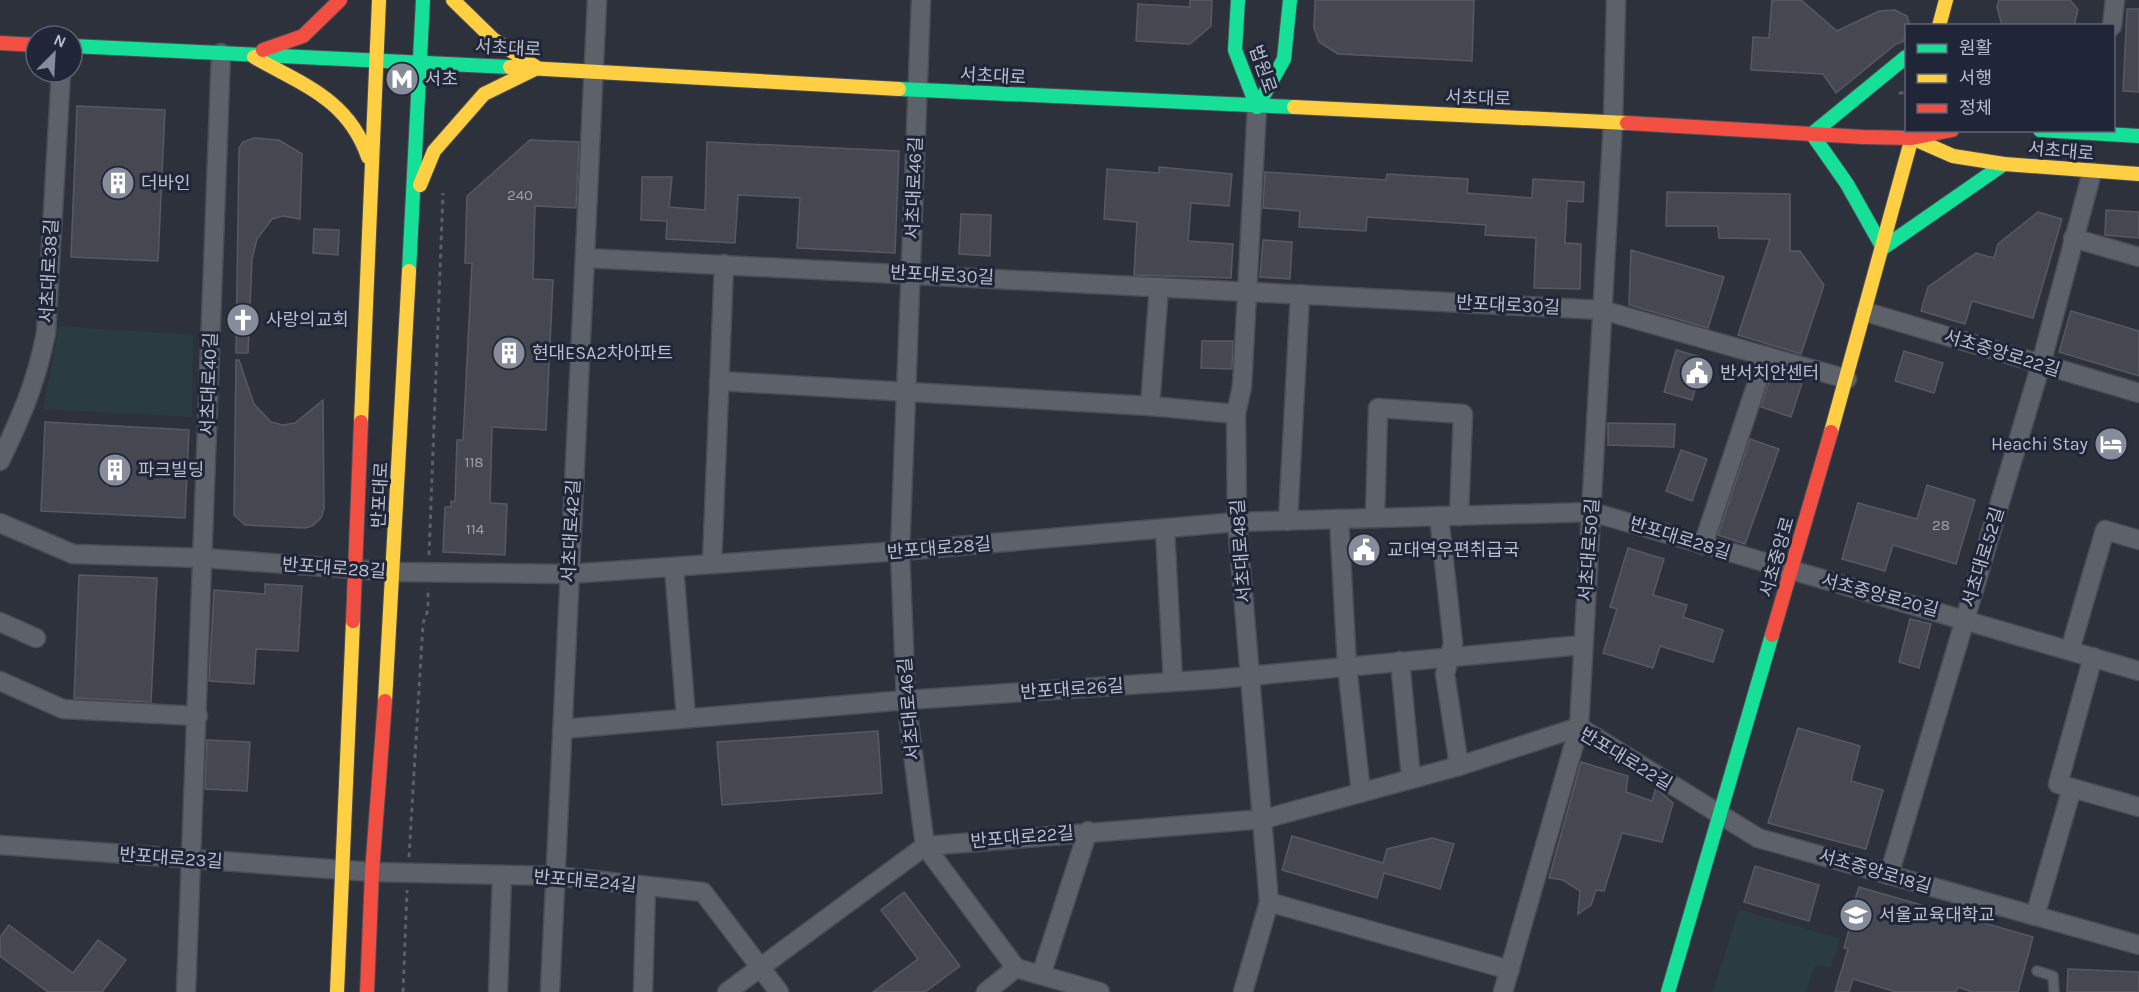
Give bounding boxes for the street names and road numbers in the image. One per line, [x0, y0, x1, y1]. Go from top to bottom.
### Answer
street label: 서초대로 [474, 35, 542, 61]
street label: 법원로 [1245, 42, 1281, 96]
street label: 서초대로 [959, 63, 1027, 89]
street label: 서초대로 [1445, 86, 1511, 110]
street label: 서초대로46길 [901, 136, 927, 240]
street label: 서초대로 [2027, 137, 2095, 165]
street label: 서초대로38길 [35, 218, 63, 324]
street label: 반포대로30길 [889, 261, 995, 289]
street label: 반포대로30길 [1455, 291, 1561, 319]
street label: 서초중앙로22길 [1941, 325, 2063, 381]
street label: 서초대로40길 [196, 332, 222, 436]
street label: 반포대로 [367, 461, 393, 529]
street label: 서초대로42길 [557, 479, 585, 583]
street label: 서초대로48길 [1226, 498, 1256, 604]
street label: 서초대로50길 [1574, 498, 1604, 602]
street label: 서초대로52길 [1957, 504, 2009, 610]
street label: 반포대로28길 [1627, 512, 1733, 564]
street label: 서초중앙로 [1755, 514, 1799, 600]
street label: 반포대로28길 [886, 532, 992, 564]
street label: 반포대로28길 [281, 553, 387, 583]
street label: 서초중앙로20길 [1819, 569, 1941, 621]
street label: 서초대로46길 [894, 657, 924, 761]
street label: 반포대로26길 [1020, 674, 1124, 704]
street label: 반포대로22길 [1576, 723, 1676, 795]
street label: 반포대로22길 [969, 822, 1075, 852]
street label: 반포대로23길 [118, 843, 224, 873]
street label: 서초중앙로18길 [1816, 844, 1934, 898]
street label: 반포대로24길 [533, 866, 637, 896]

